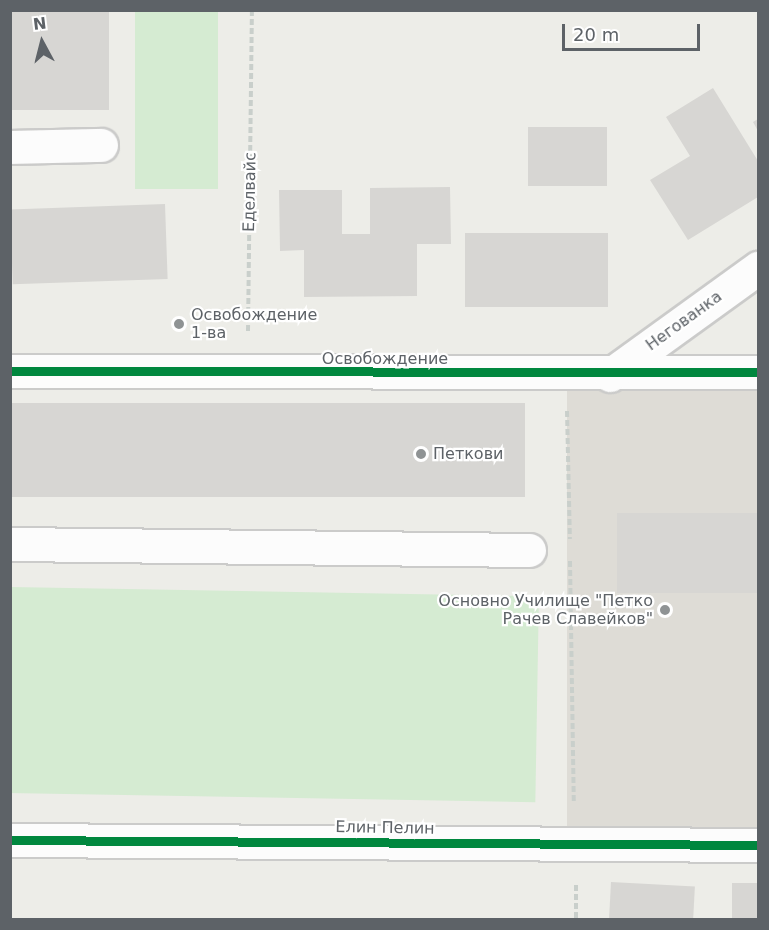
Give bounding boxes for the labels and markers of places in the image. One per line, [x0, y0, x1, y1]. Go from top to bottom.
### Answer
place label: Освобождение 1-ва [191, 305, 317, 343]
marker: Освобождение 1-ва [172, 317, 186, 331]
place label: Петкови [433, 444, 503, 464]
marker: Петкови [414, 447, 428, 461]
place label: Основно Училище "Петко Рачев Славейков" [438, 591, 653, 629]
marker: Основно Училище "Петко Рачев Славейков" [658, 603, 672, 617]

